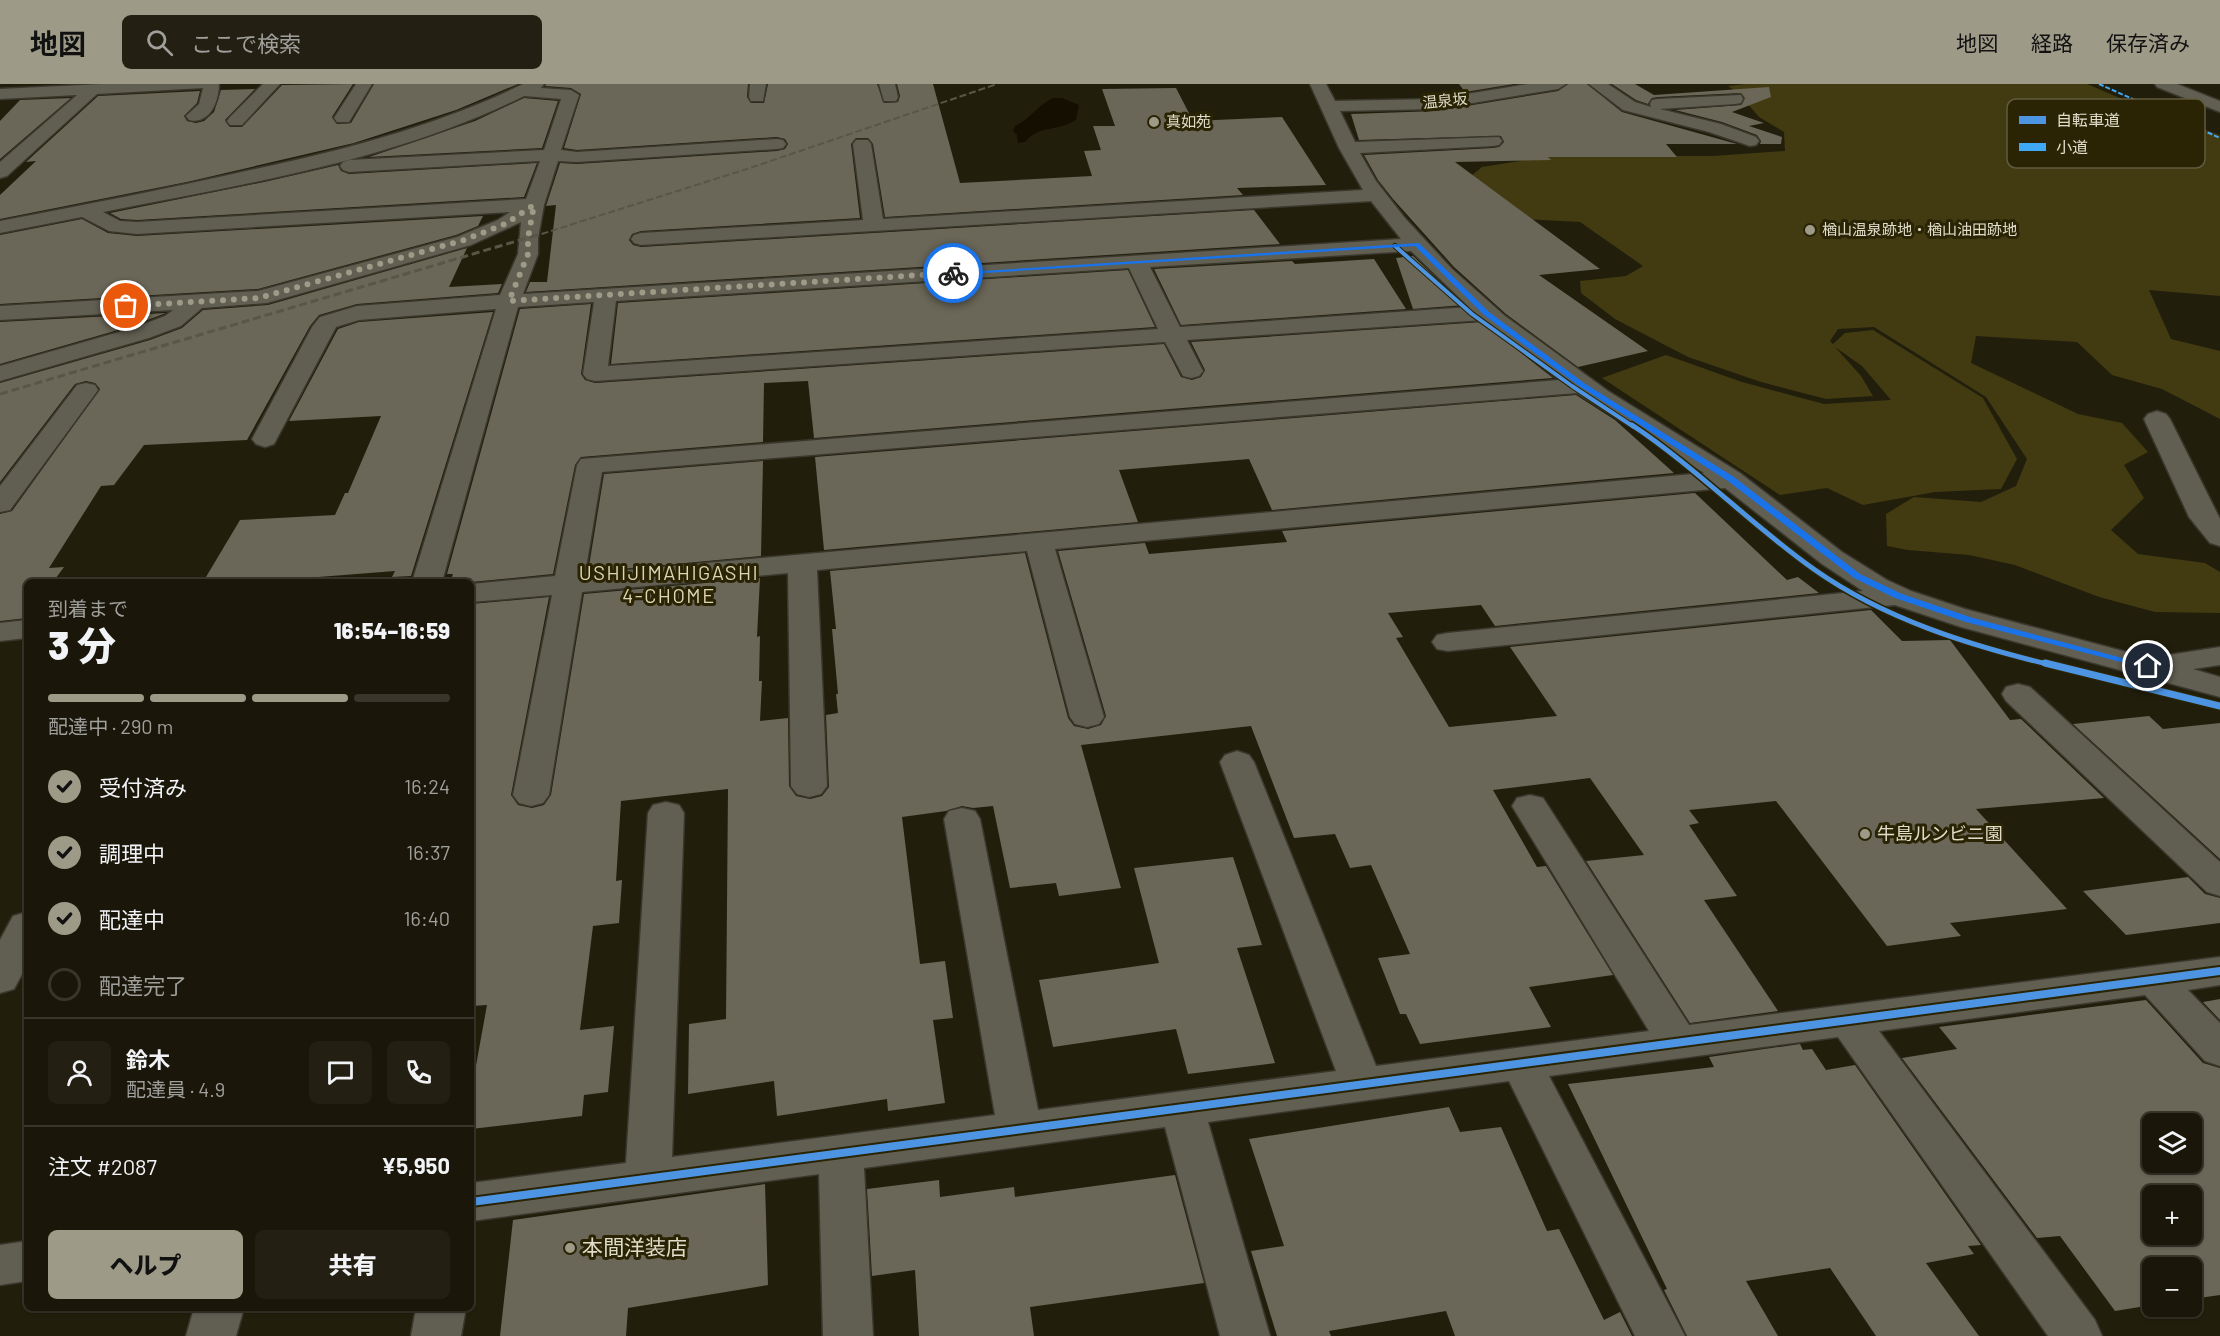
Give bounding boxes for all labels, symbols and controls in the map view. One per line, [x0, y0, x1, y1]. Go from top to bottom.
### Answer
search box [122, 15, 542, 69]
text: 地図 [30, 26, 86, 60]
icon: search [143, 26, 176, 59]
text: ここで検索 [191, 30, 301, 56]
text: 地図 [1956, 30, 1998, 55]
text: 経路 [2031, 30, 2073, 55]
text: 保存済み [2106, 30, 2190, 55]
street label: 温泉坂 [1422, 89, 1468, 111]
legend [2007, 99, 2205, 168]
text: 自転車道 [2056, 110, 2120, 129]
place label: 真如苑 [1166, 112, 1211, 130]
marker: 真如苑 [1147, 115, 1161, 129]
text: 小道 [2056, 137, 2088, 156]
place label: 楢山温泉跡地・楢山油田跡地 [1822, 220, 2017, 238]
marker: 楢山温泉跡地・楢山油田跡地 [1803, 223, 1817, 237]
courier [923, 243, 983, 303]
icon: bike [937, 257, 970, 290]
pin [100, 280, 151, 331]
icon: bag [109, 289, 142, 322]
district label: USHIJIMAHIGASHI 4-CHOME [579, 560, 759, 607]
text: 到着まで [48, 596, 128, 620]
text: 16:54–16:59 [334, 617, 450, 643]
text: 3 分 [48, 621, 116, 668]
pin [2122, 640, 2173, 691]
icon: home [2131, 649, 2164, 682]
text: 配達中 · 290 m [48, 714, 173, 738]
icon: check [48, 770, 81, 803]
text: 受付済み [99, 774, 187, 800]
text: 16:24 [404, 774, 450, 798]
place label: 牛島ルンビニ園 [1877, 822, 2003, 844]
marker: 牛島ルンビニ園 [1858, 827, 1872, 841]
icon: check [48, 836, 81, 869]
text: 調理中 [99, 840, 165, 866]
text: 16:37 [406, 840, 450, 864]
icon: check [48, 902, 81, 935]
text: 配達中 [99, 906, 165, 932]
text: 16:40 [404, 906, 450, 930]
text: 配達完了 [99, 972, 187, 998]
button: person [48, 1041, 111, 1104]
button: chat [309, 1041, 372, 1104]
button: phone [387, 1041, 450, 1104]
text: 鈴木 [126, 1046, 170, 1072]
text: 配達員 · 4.9 [126, 1077, 225, 1101]
map controls [2142, 1113, 2202, 1317]
button: layers [2142, 1113, 2202, 1173]
text: ¥5,950 [381, 1152, 450, 1178]
text: 注文 #2087 [48, 1153, 157, 1179]
button: + [2142, 1185, 2202, 1245]
button: ヘルプ [48, 1230, 243, 1299]
button: 共有 [255, 1230, 450, 1299]
place label: 本間洋装店 [582, 1234, 687, 1259]
marker: 本間洋装店 [563, 1241, 577, 1255]
button: − [2142, 1257, 2202, 1317]

